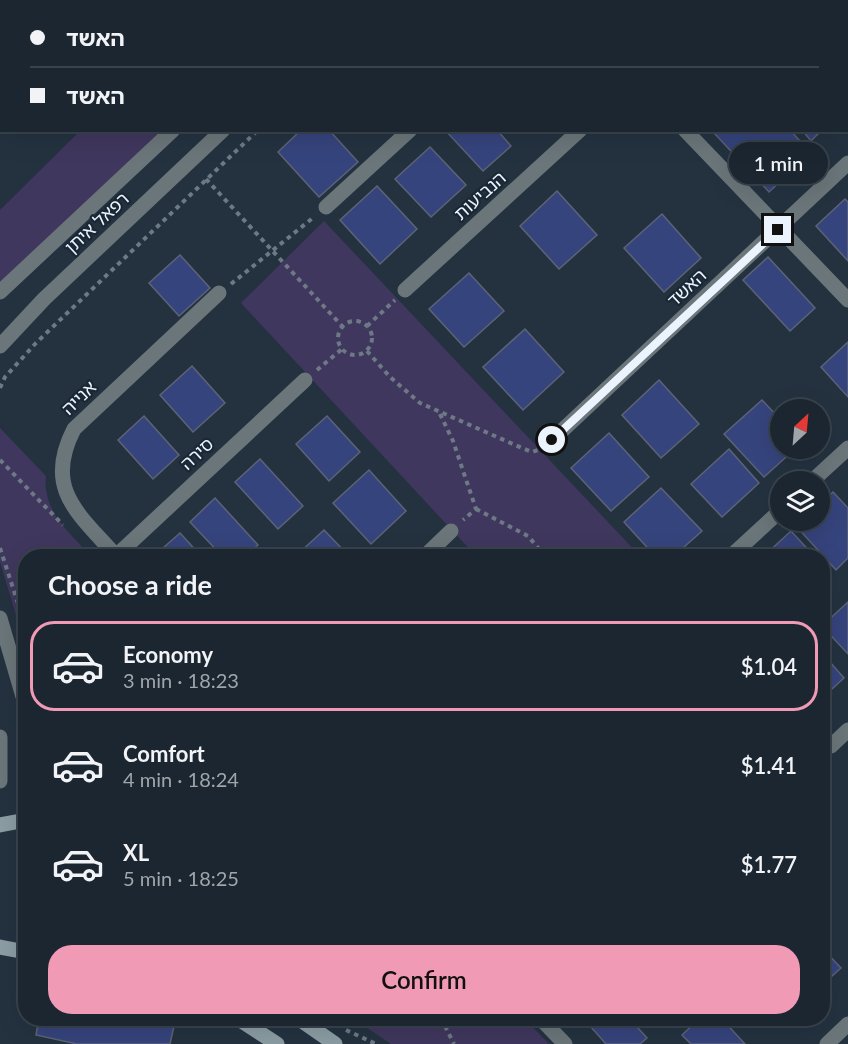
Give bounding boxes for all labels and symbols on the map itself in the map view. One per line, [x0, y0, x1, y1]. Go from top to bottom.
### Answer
callout: 1 min [728, 143, 828, 185]
street label: הנביעות [449, 166, 510, 224]
street label: רפאל איתן [60, 187, 133, 257]
route end [764, 216, 791, 243]
street label: האשד [662, 264, 710, 311]
street label: אנייה [56, 376, 100, 419]
north arrow [770, 399, 830, 459]
route start [538, 426, 565, 453]
street label: סירה [175, 433, 217, 474]

